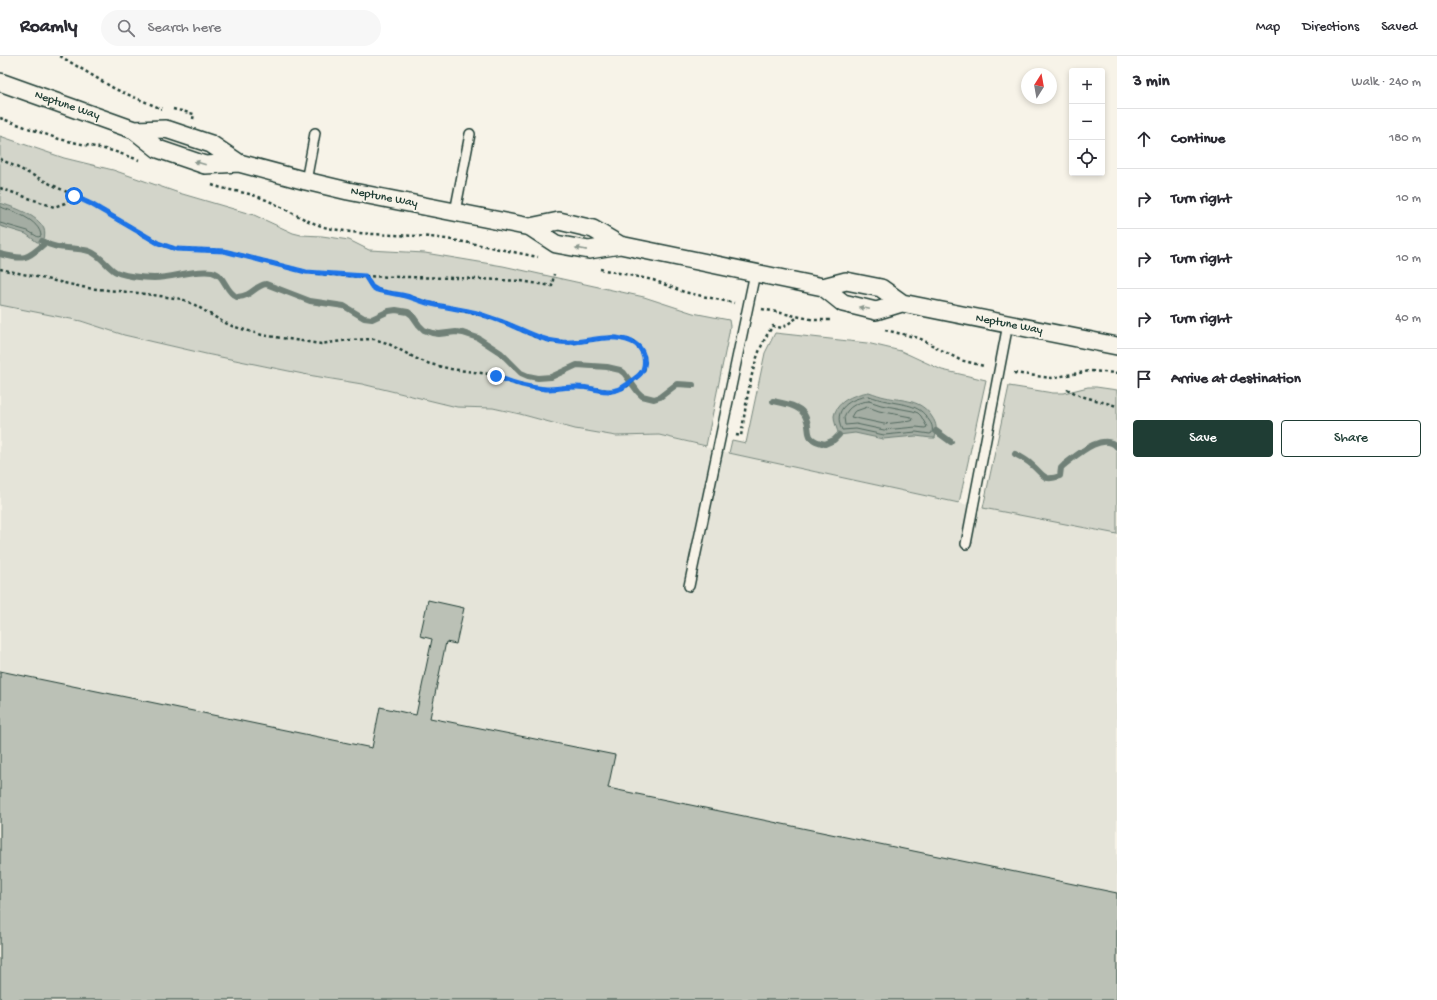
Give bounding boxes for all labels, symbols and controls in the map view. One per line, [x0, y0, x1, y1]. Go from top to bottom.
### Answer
search box [101, 10, 381, 46]
text: Roamly [20, 16, 77, 39]
icon: search [115, 17, 137, 39]
text: Search here [147, 19, 221, 37]
text: Map [1256, 19, 1280, 36]
text: Directions [1302, 19, 1359, 36]
text: Saved [1381, 19, 1417, 36]
north arrow [1021, 68, 1057, 104]
map controls [1069, 68, 1105, 176]
button: + [1069, 68, 1105, 104]
text: 3 min [1133, 72, 1170, 92]
text: Walk · 240 m [1352, 75, 1421, 90]
street label: Neptune Way [33, 88, 102, 124]
button: − [1069, 104, 1105, 140]
icon: ahead [1133, 128, 1155, 150]
text: Continue [1171, 130, 1225, 148]
text: 180 m [1389, 131, 1421, 146]
button: locate [1069, 140, 1105, 176]
one-way arrow [194, 160, 206, 166]
street label: Neptune Way [349, 185, 419, 211]
route start [65, 187, 83, 205]
icon: right [1133, 188, 1155, 210]
text: Turn right [1171, 190, 1231, 208]
text: 10 m [1396, 191, 1421, 206]
one-way arrow [575, 246, 588, 252]
icon: right [1133, 248, 1155, 270]
text: Turn right [1171, 250, 1231, 268]
text: 10 m [1396, 251, 1421, 266]
one-way arrow [858, 304, 870, 310]
icon: right [1133, 308, 1155, 330]
text: Turn right [1171, 310, 1231, 328]
text: 40 m [1395, 311, 1421, 326]
street label: Neptune Way [974, 312, 1044, 338]
route end [487, 367, 505, 385]
icon: arrive [1133, 368, 1155, 390]
text: Arrive at destination [1171, 370, 1301, 388]
button: Save [1133, 420, 1273, 457]
button: Share [1281, 420, 1421, 457]

